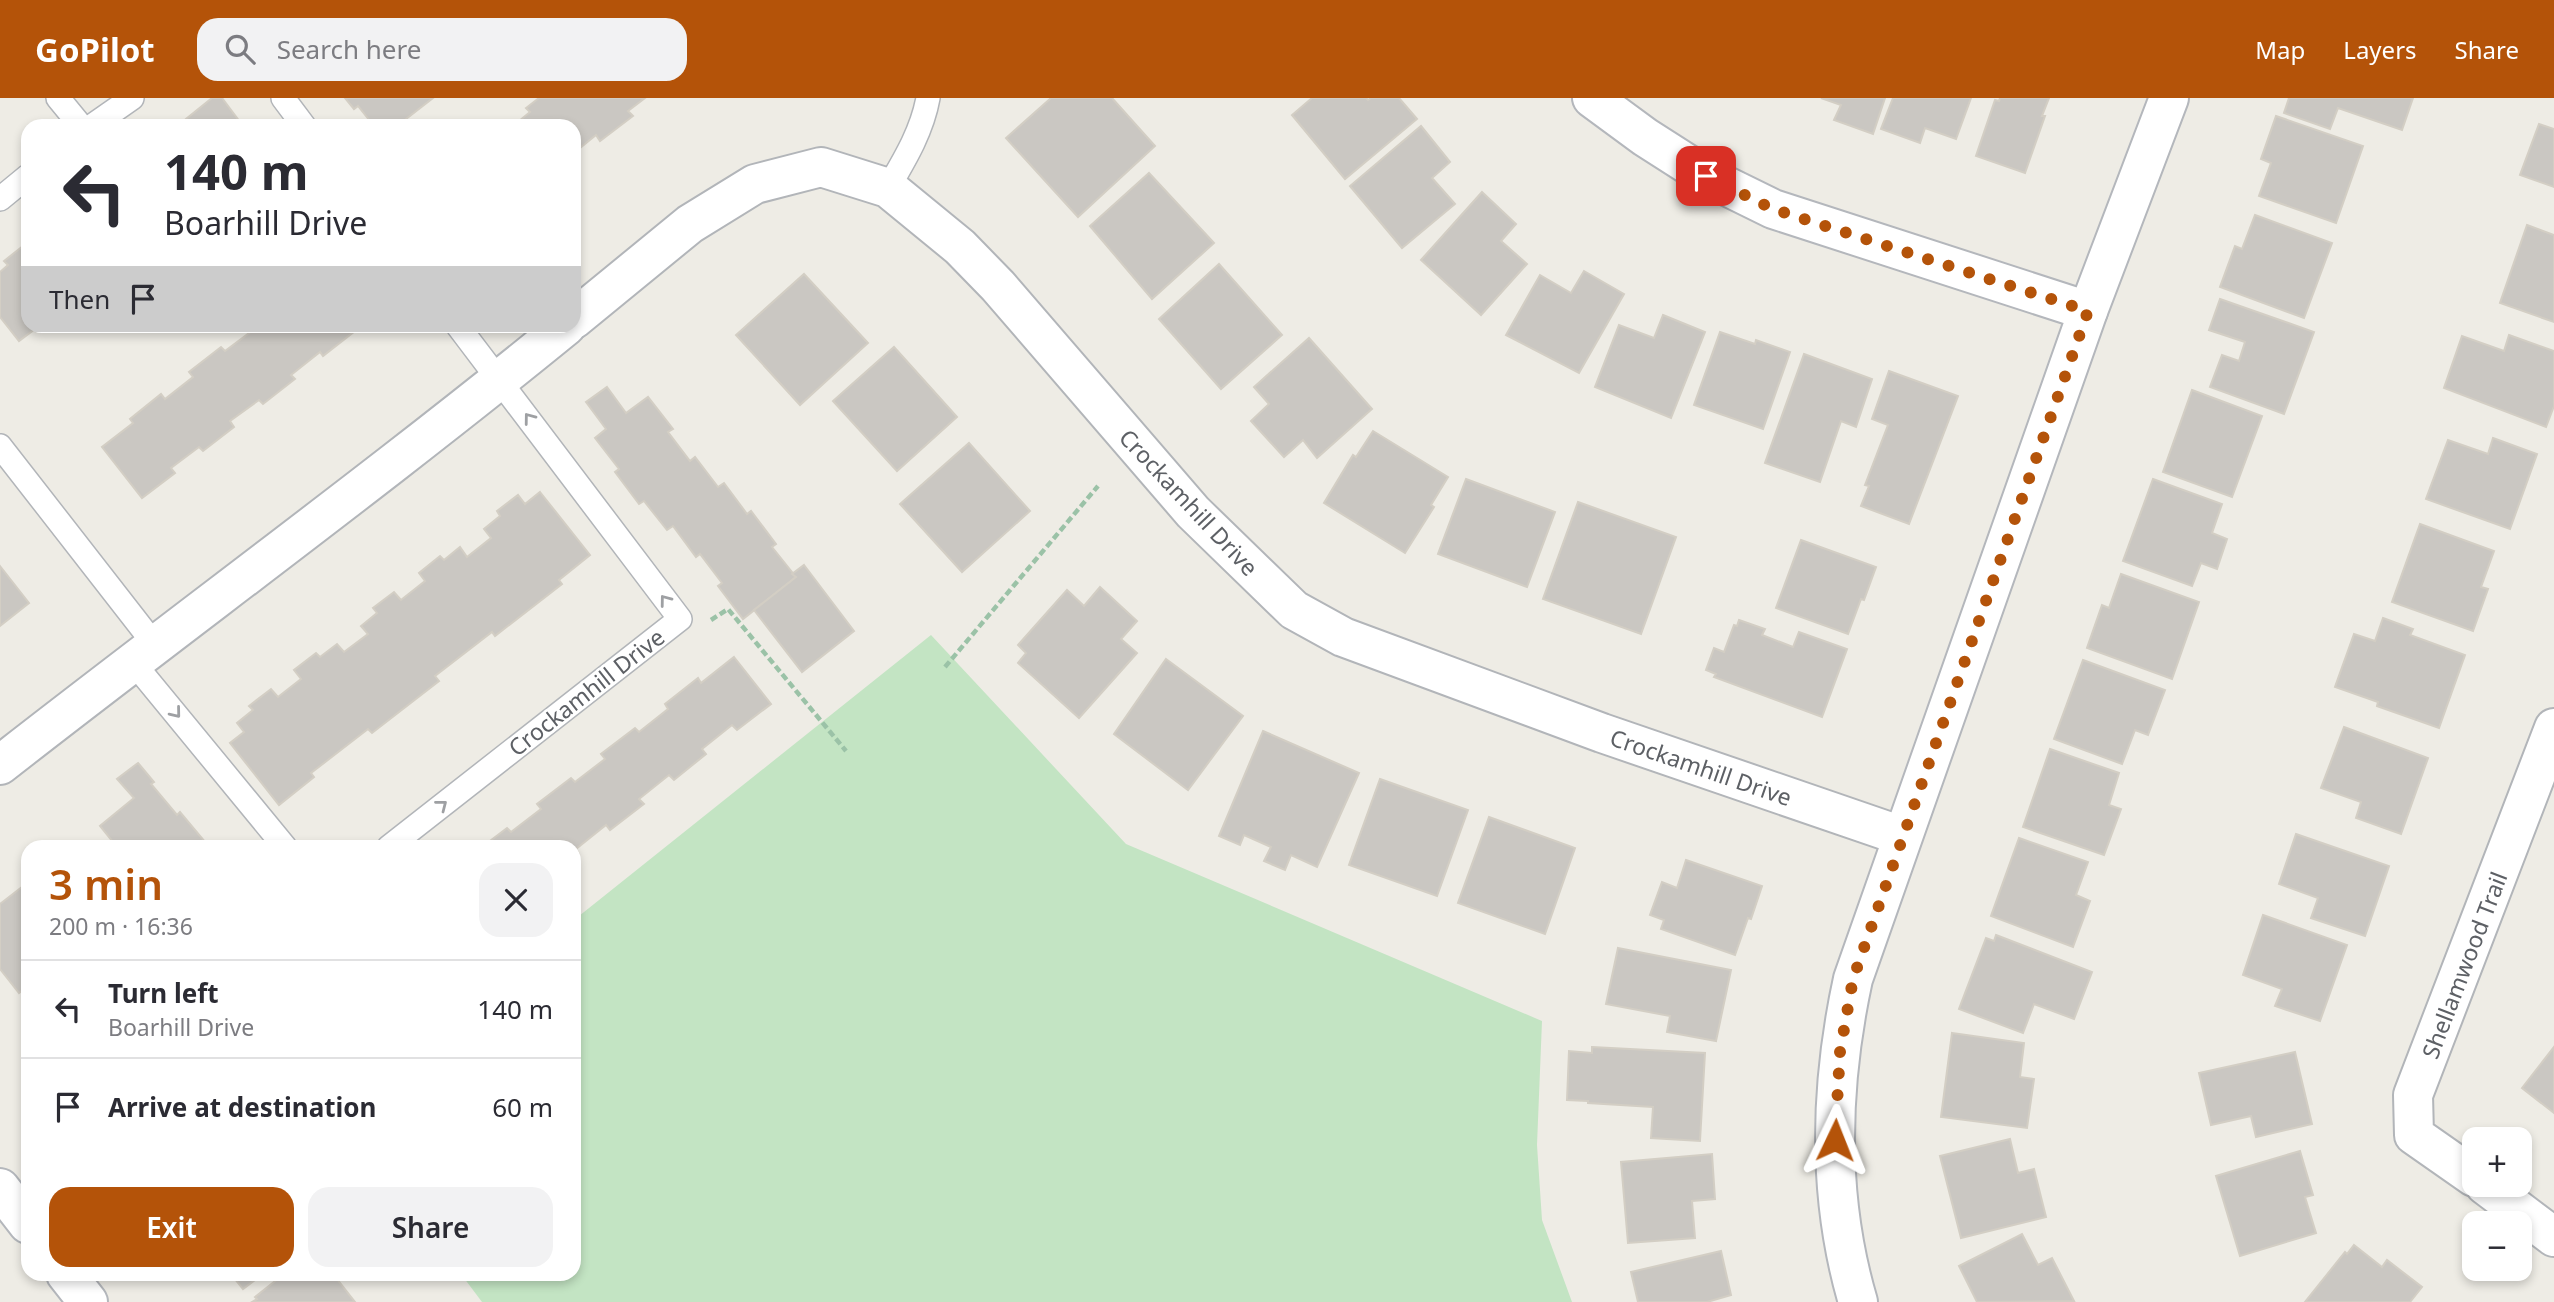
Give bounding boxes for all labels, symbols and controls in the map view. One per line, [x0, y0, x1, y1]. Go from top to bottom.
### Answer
search box [197, 18, 687, 81]
text: GoPilot [35, 27, 155, 72]
icon: search [221, 30, 259, 68]
text: Search here [277, 31, 421, 67]
text: Map [2255, 33, 2305, 66]
text: Layers [2343, 33, 2417, 66]
text: Share [2455, 33, 2519, 66]
text: 140 m [164, 138, 309, 204]
pin [1676, 146, 1736, 206]
icon: left [49, 147, 140, 238]
icon: arrive [1687, 157, 1725, 195]
text: Boarhill Drive [164, 201, 367, 244]
icon: arrive [124, 280, 162, 318]
text: Then [49, 281, 110, 317]
one-way arrow [525, 413, 537, 426]
street label: Crockamhill Drive [1112, 422, 1266, 582]
one-way arrow [661, 595, 674, 608]
street label: Crockamhill Drive [501, 621, 671, 763]
one-way arrow [168, 706, 181, 718]
street label: Crockamhill Drive [1606, 721, 1796, 813]
one-way arrow [435, 800, 447, 813]
text: 3 min [49, 855, 163, 912]
button: close [479, 863, 553, 937]
street label: Shellamwood Trail [2414, 867, 2514, 1063]
text: 200 m · 16:36 [49, 910, 193, 942]
text: Turn left [108, 975, 219, 1011]
icon: left [49, 990, 87, 1028]
text: 140 m [477, 991, 553, 1027]
text: Boarhill Drive [108, 1011, 254, 1043]
icon: arrive [49, 1088, 87, 1126]
text: Arrive at destination [108, 1089, 377, 1125]
text: 60 m [492, 1089, 553, 1125]
position arrow [1798, 1103, 1872, 1177]
map controls [2462, 1127, 2532, 1281]
button: + [2462, 1127, 2532, 1197]
button: Exit [49, 1187, 294, 1267]
button: Share [308, 1187, 553, 1267]
button: − [2462, 1211, 2532, 1281]

